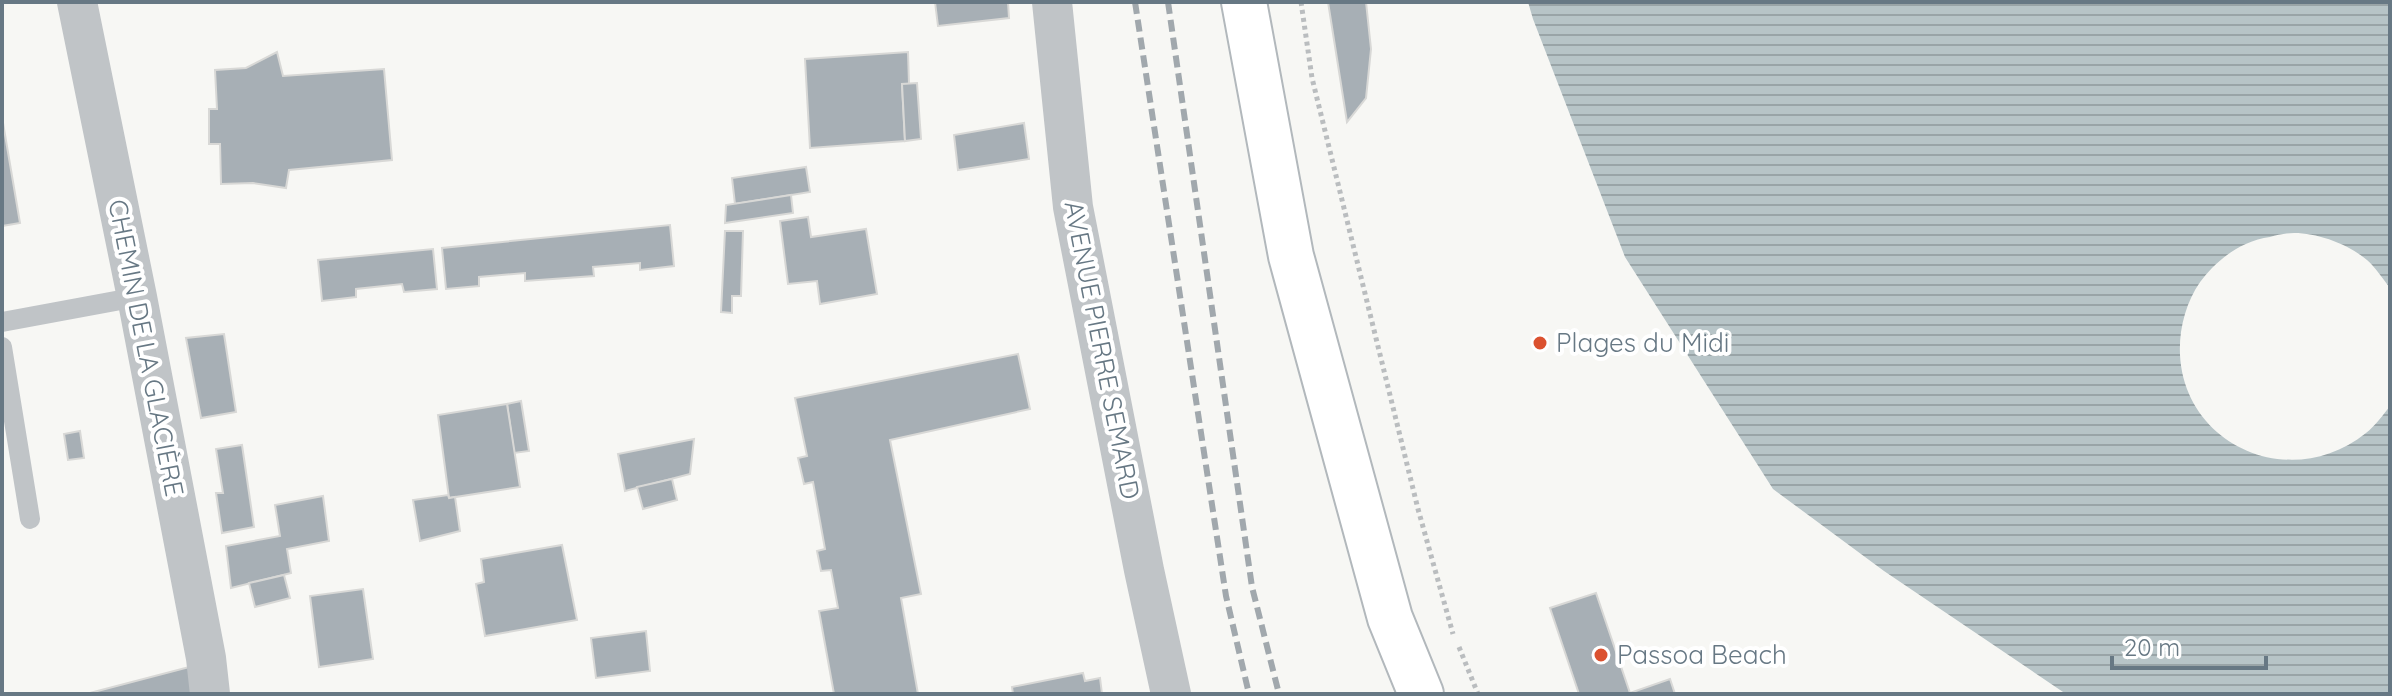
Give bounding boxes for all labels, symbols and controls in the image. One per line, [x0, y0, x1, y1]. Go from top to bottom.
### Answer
street label: CHEMIN DE LA GLACIÈRE [101, 197, 191, 499]
street label: AVENUE PIERRE SEMARD [1057, 198, 1148, 502]
place label: Plages du Midi [1556, 326, 1729, 359]
marker: Plages du Midi [1531, 334, 1549, 352]
scale bar [2112, 620, 2266, 670]
text: 20 m [2124, 632, 2180, 662]
place label: Passoa Beach [1617, 638, 1787, 671]
marker: Passoa Beach [1592, 646, 1610, 664]

